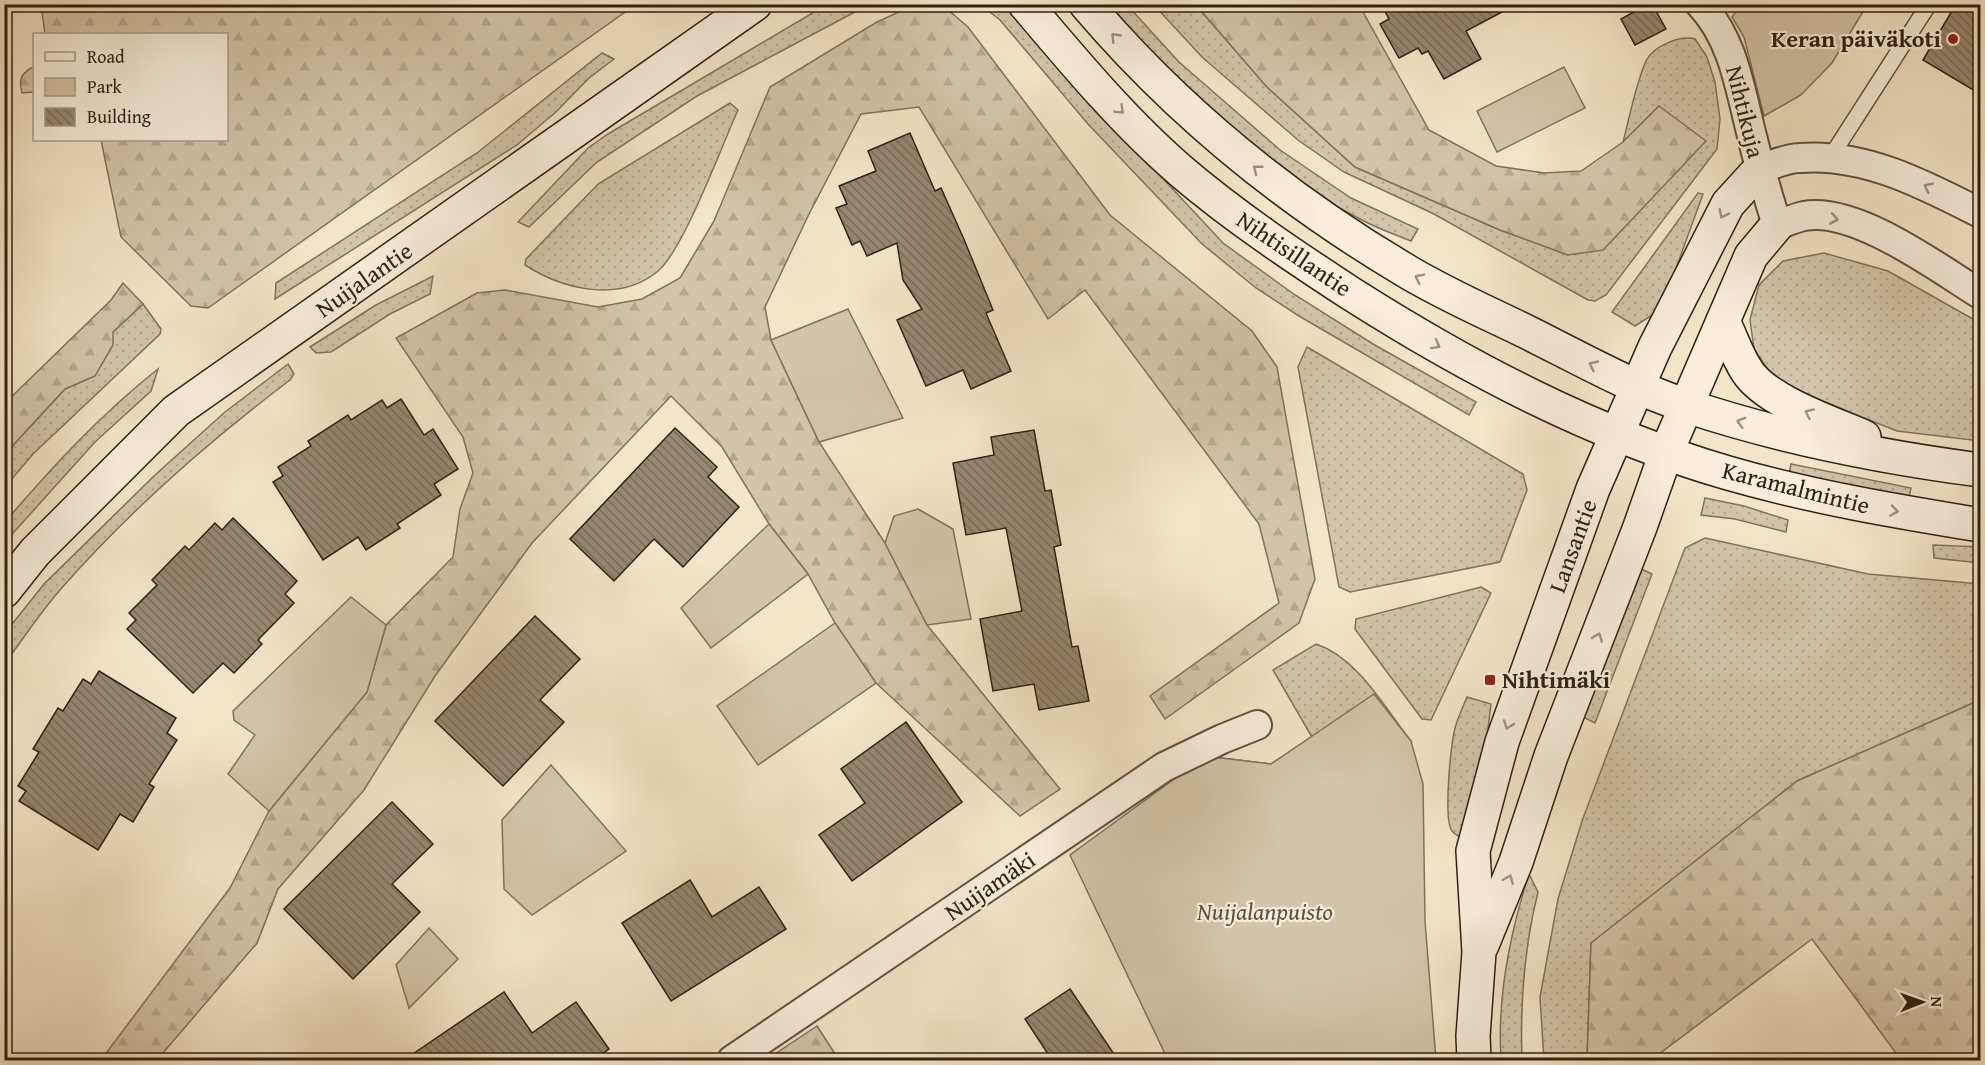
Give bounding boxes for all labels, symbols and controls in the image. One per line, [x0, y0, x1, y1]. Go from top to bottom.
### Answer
place label: Keran päiväkoti [1771, 21, 1941, 56]
marker: Keran päiväkoti [1946, 32, 1960, 46]
legend [33, 33, 228, 141]
one-way arrow [1111, 33, 1122, 44]
text: Road [87, 43, 125, 70]
street label: Nihtikuja [1717, 62, 1774, 162]
text: Park [87, 73, 123, 100]
text: Building [87, 103, 151, 130]
one-way arrow [1112, 103, 1123, 114]
one-way arrow [1253, 166, 1264, 177]
one-way arrow [1924, 182, 1935, 194]
street label: Nihtisillantie [1230, 202, 1359, 305]
one-way arrow [1719, 207, 1730, 218]
one-way arrow [1829, 212, 1839, 225]
street label: Nuijalantie [308, 233, 419, 326]
one-way arrow [1414, 274, 1425, 285]
one-way arrow [1430, 337, 1440, 349]
one-way arrow [1589, 360, 1600, 372]
one-way arrow [1805, 408, 1816, 420]
one-way arrow [1736, 417, 1746, 429]
street label: Karamalmintie [1719, 452, 1873, 523]
street label: Lansantie [1539, 494, 1606, 598]
one-way arrow [1889, 504, 1899, 516]
one-way arrow [1591, 632, 1603, 643]
place label: Nihtimäki [1502, 662, 1610, 697]
marker: Nihtimäki [1483, 673, 1497, 687]
one-way arrow [1502, 720, 1515, 730]
street label: Nuijamäki [937, 842, 1042, 929]
one-way arrow [1502, 874, 1514, 885]
park label: Nuijalanpuisto [1196, 894, 1333, 929]
north arrow [1892, 972, 1952, 1032]
text: N [1925, 996, 1949, 1008]

